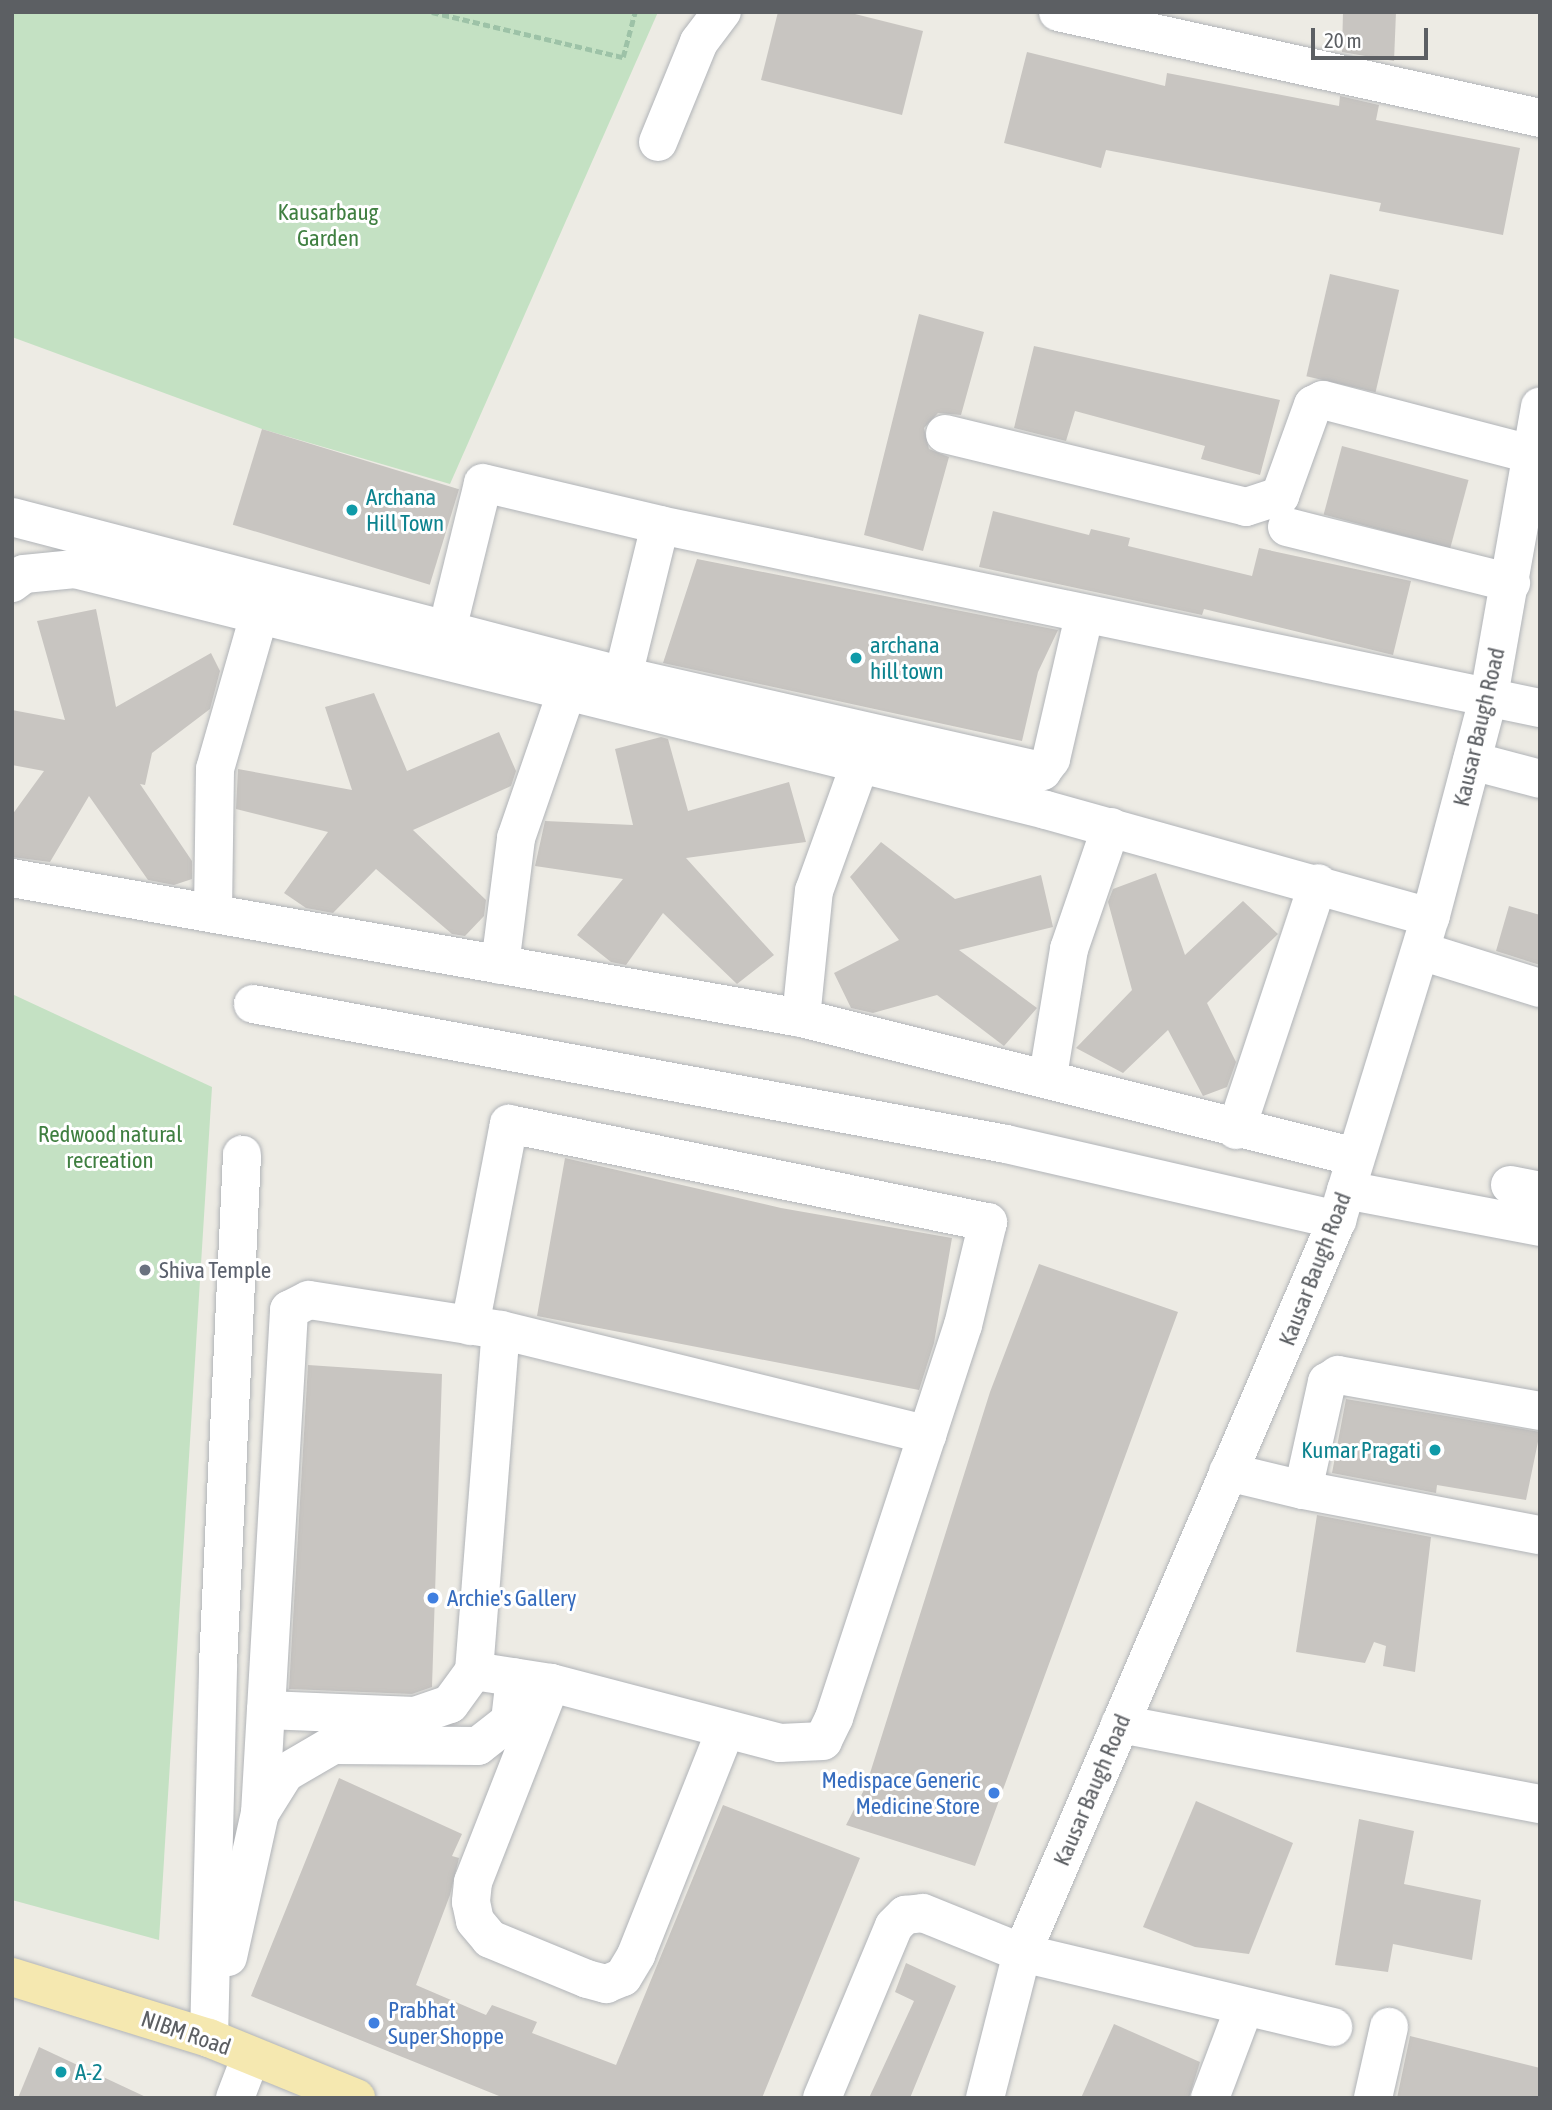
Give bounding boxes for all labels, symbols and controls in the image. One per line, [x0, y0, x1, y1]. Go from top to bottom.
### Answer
scale bar [1314, 14, 1431, 58]
text: 20 m [1324, 28, 1362, 52]
park label: Kausarbaug Garden [278, 198, 378, 252]
place label: Archana Hill Town [366, 483, 444, 537]
marker: Archana Hill Town [344, 502, 360, 518]
place label: archana hill town [870, 631, 944, 685]
street label: Kausar Baugh Road [1447, 645, 1511, 809]
marker: archana hill town [848, 650, 864, 666]
park label: Redwood natural recreation [38, 1120, 182, 1174]
street label: Kausar Baugh Road [1273, 1188, 1357, 1350]
place label: Shiva Temple [159, 1256, 271, 1284]
marker: Shiva Temple [137, 1262, 153, 1278]
place label: Kumar Pragati [1301, 1436, 1421, 1464]
marker: Kumar Pragati [1427, 1442, 1443, 1458]
place label: Archie's Gallery [447, 1584, 576, 1612]
marker: Archie's Gallery [425, 1590, 441, 1606]
street label: Kausar Baugh Road [1048, 1710, 1136, 1870]
place label: Medispace Generic Medicine Store [821, 1766, 980, 1820]
marker: Medispace Generic Medicine Store [986, 1785, 1002, 1801]
place label: Prabhat Super Shoppe [388, 1996, 504, 2050]
street label: NIBM Road [138, 2005, 234, 2061]
marker: Prabhat Super Shoppe [366, 2015, 382, 2031]
place label: A-2 [75, 2058, 103, 2086]
marker: A-2 [53, 2064, 69, 2080]

